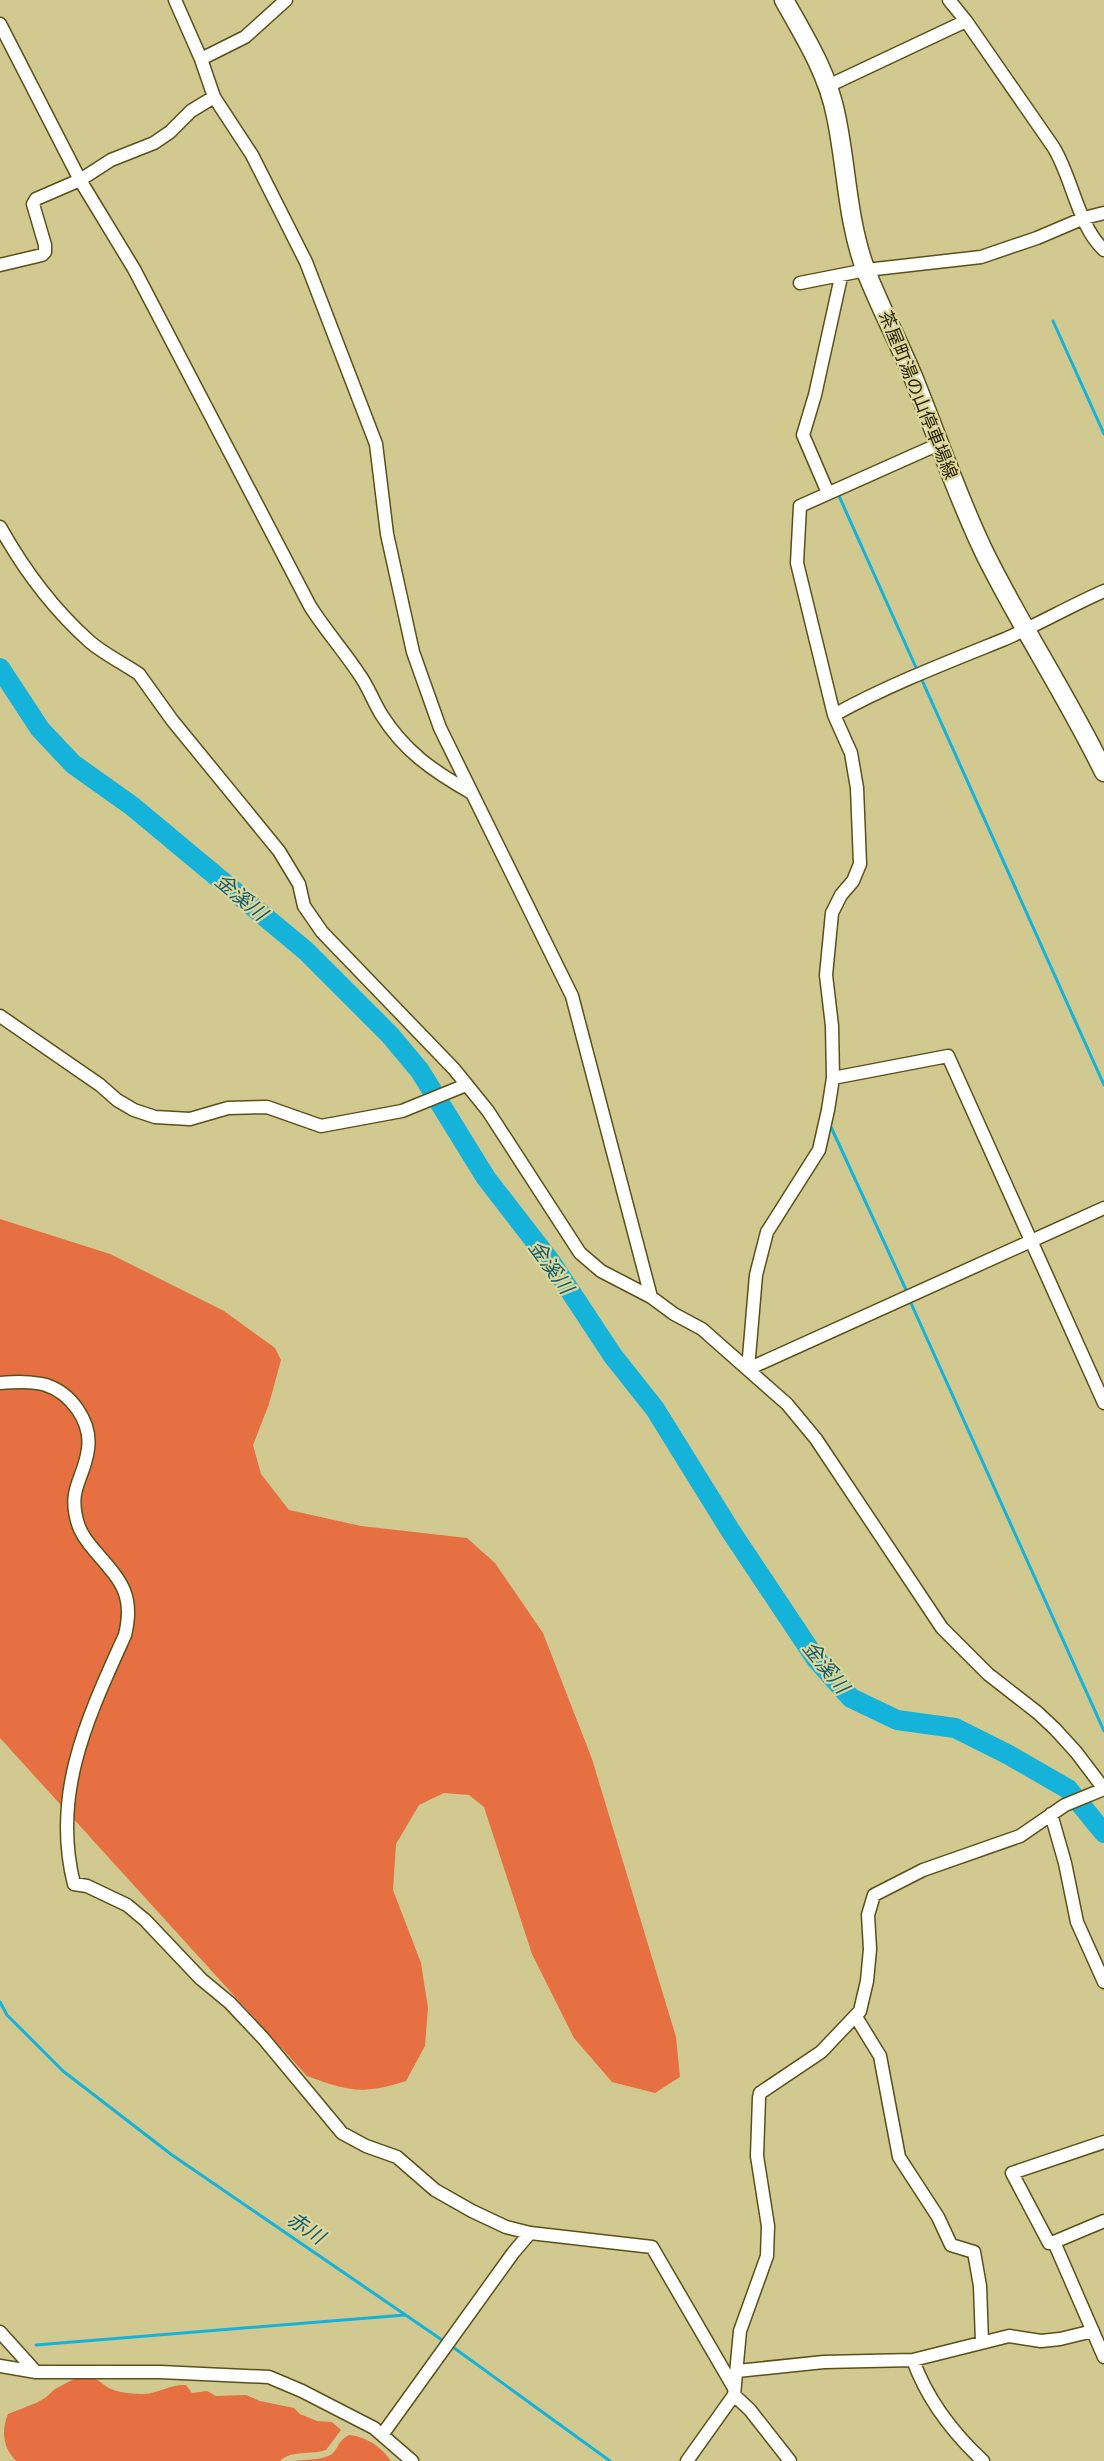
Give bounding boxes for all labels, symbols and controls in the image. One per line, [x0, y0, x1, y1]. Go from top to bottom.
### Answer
street label: 茶屋町湯の山停車場線 [874, 307, 963, 483]
water label: 金溪川 [210, 868, 274, 927]
water label: 金溪川 [524, 1235, 580, 1300]
water label: 金溪川 [798, 1636, 856, 1699]
water label: 赤川 [283, 2206, 332, 2250]

